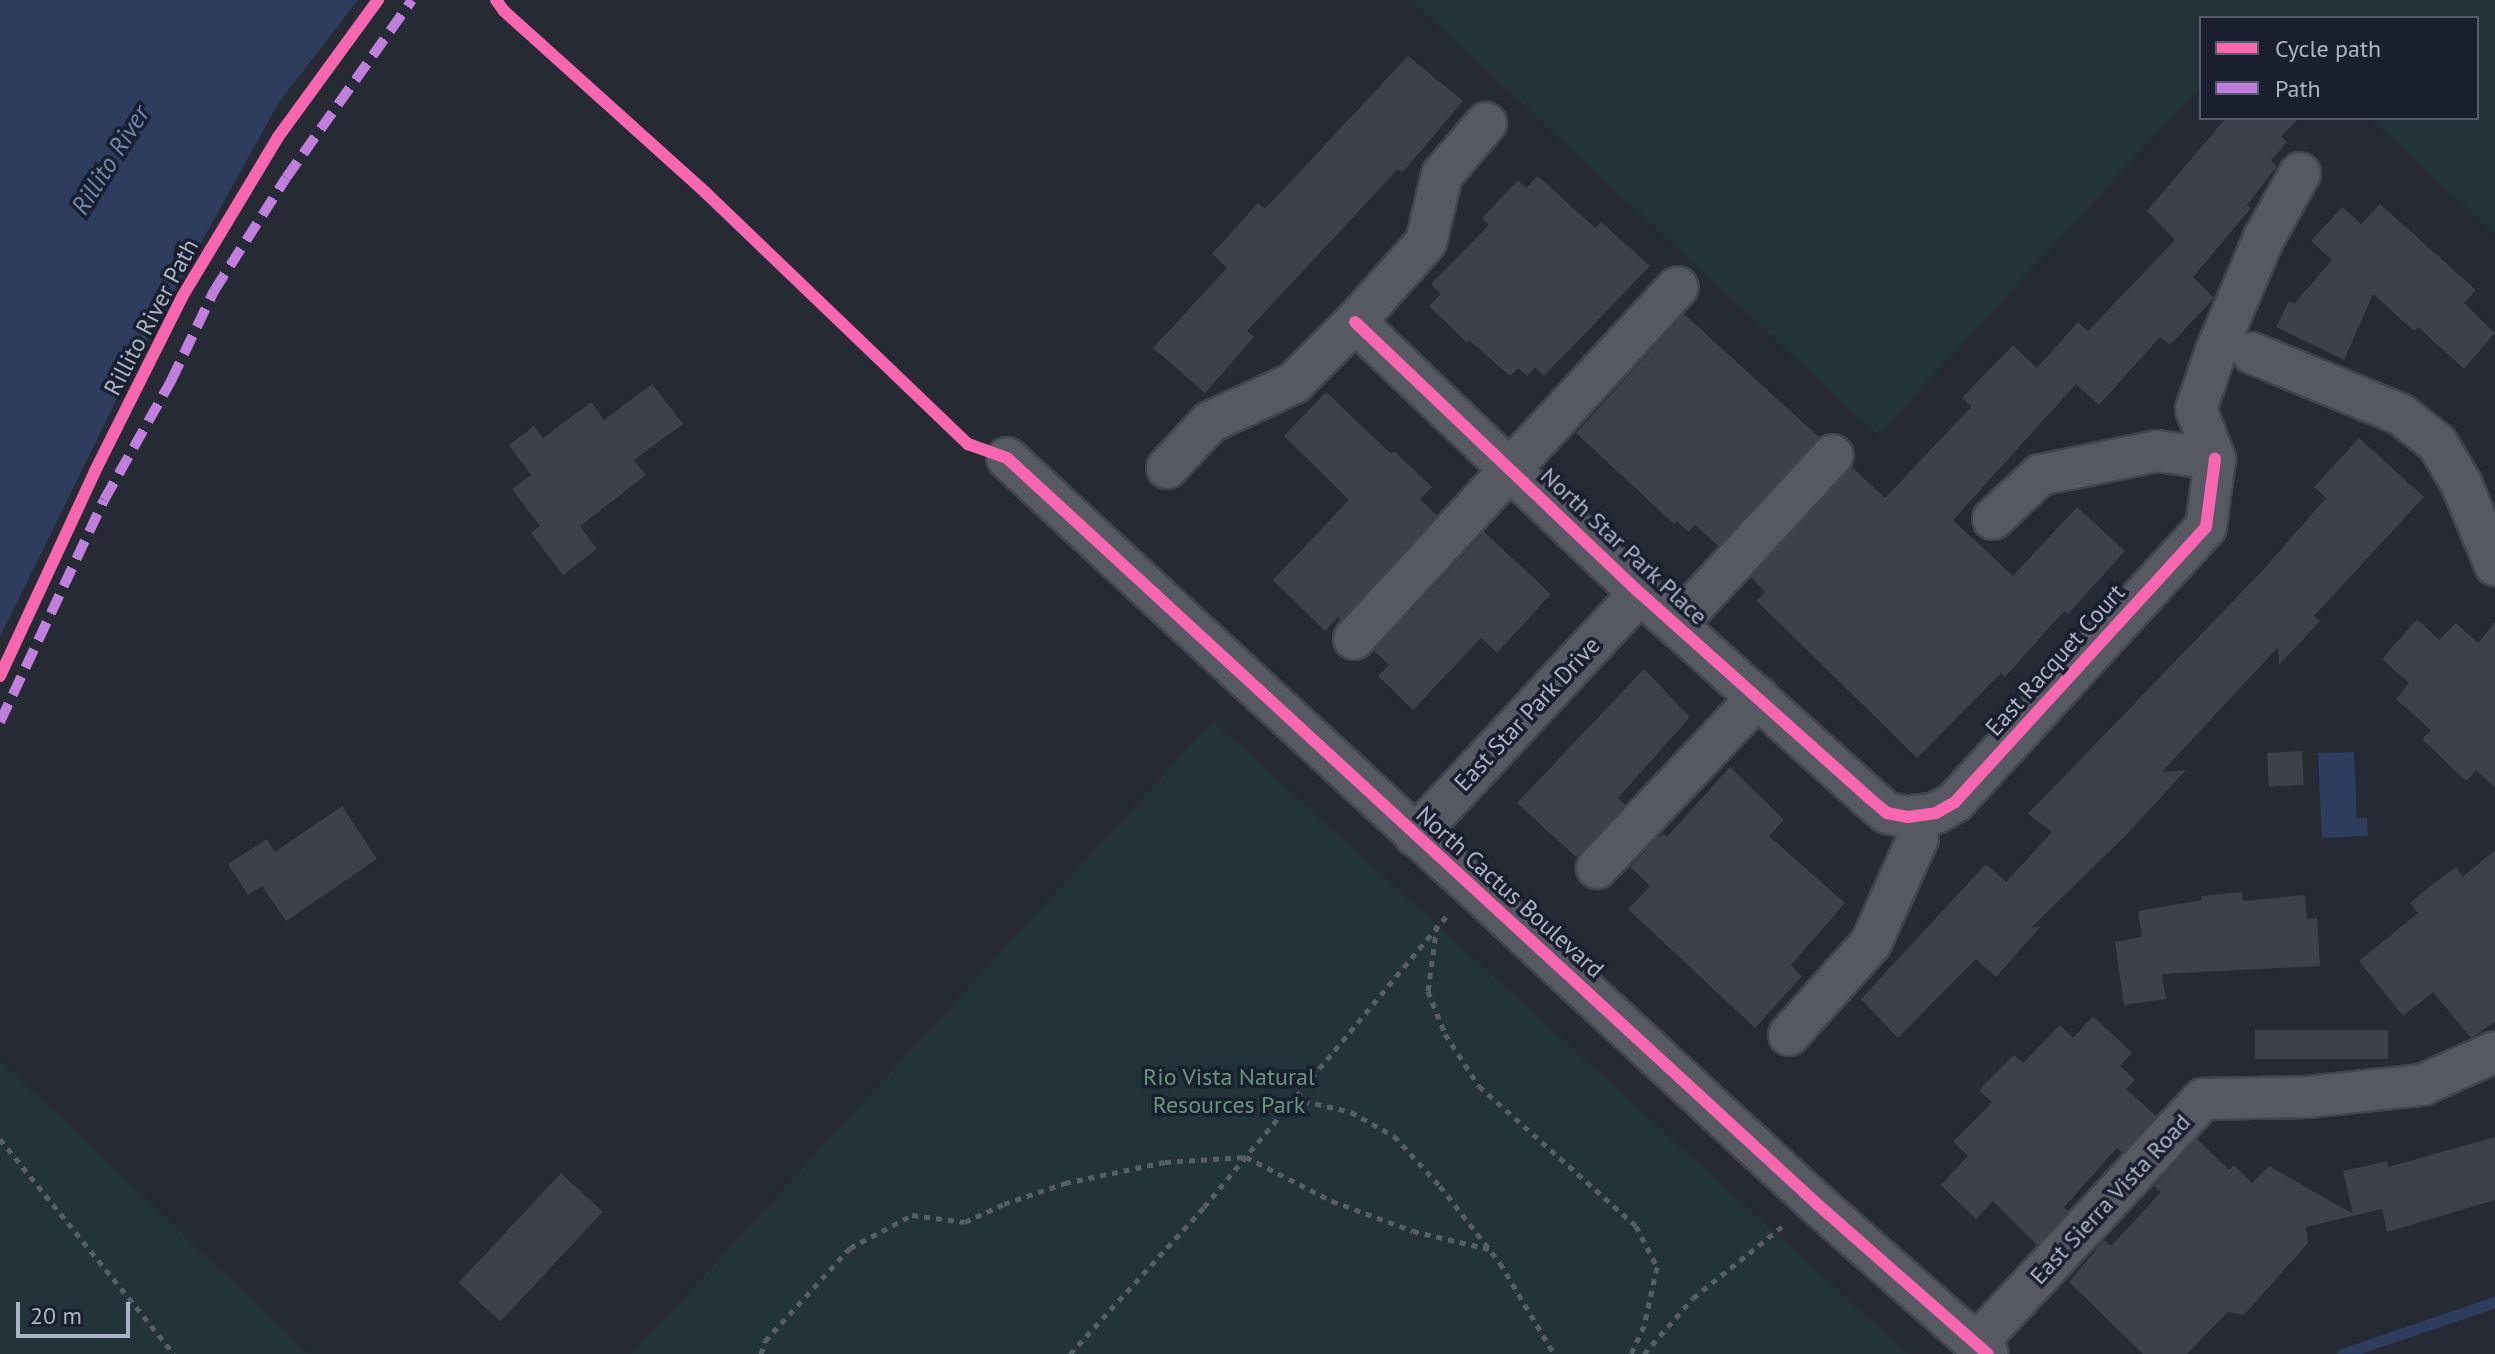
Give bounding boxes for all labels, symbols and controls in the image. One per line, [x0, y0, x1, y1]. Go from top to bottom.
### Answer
legend [2199, 16, 2479, 120]
text: Cycle path [2275, 33, 2381, 64]
text: Path [2275, 73, 2321, 104]
water label: Rillito River [64, 100, 156, 220]
street label: Rillito River Path [98, 234, 204, 400]
street label: North Star Park Place [1534, 461, 1714, 631]
street label: East Racquet Court [1979, 578, 2131, 742]
street label: East Star Park Drive [1448, 631, 1606, 797]
street label: North Cactus Boulevard [1410, 800, 1610, 984]
park label: Rio Vista Natural Resources Park [1143, 1063, 1315, 1119]
street label: East Sierra Vista Road [2023, 1108, 2197, 1290]
scale bar [20, 1286, 134, 1336]
text: 20 m [30, 1300, 82, 1331]

